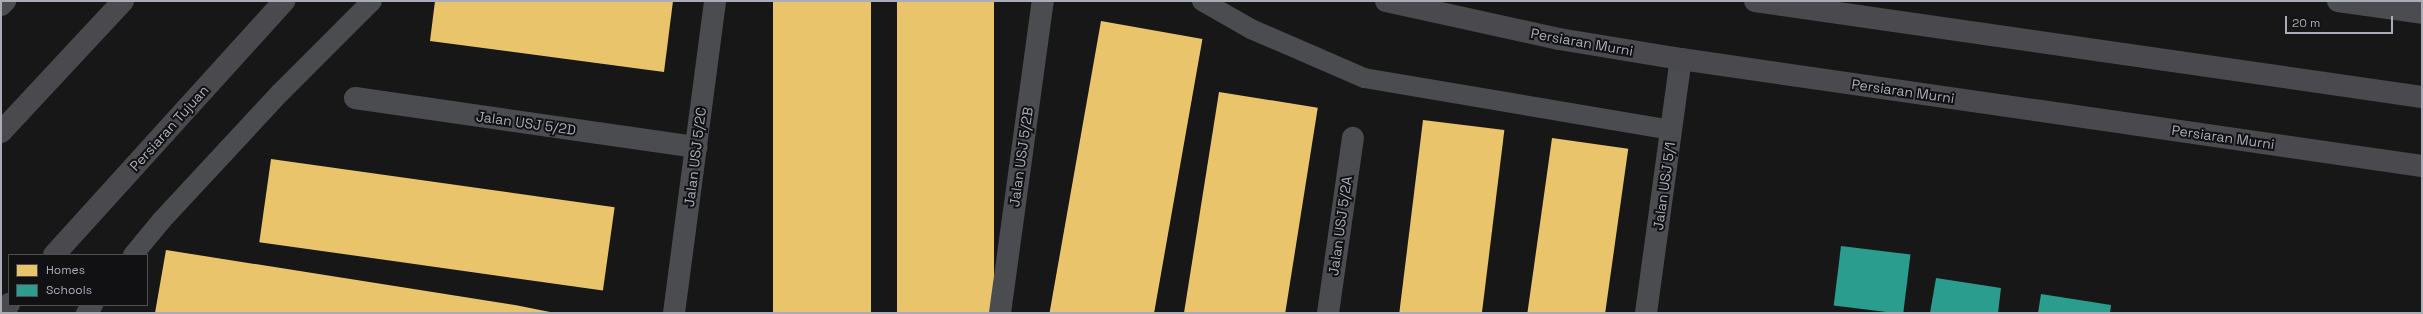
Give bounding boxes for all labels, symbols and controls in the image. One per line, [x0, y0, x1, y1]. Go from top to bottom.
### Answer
scale bar [2287, 8, 2395, 34]
text: 20 m [2292, 15, 2320, 31]
street label: Persiaran Murni [1529, 25, 1635, 59]
street label: Persiaran Murni [1850, 75, 1956, 107]
street label: Persiaran Tujuan [126, 81, 212, 175]
street label: Jalan USJ 5/2C [681, 106, 709, 208]
street label: Jalan USJ 5/2B [1006, 106, 1036, 208]
street label: Jalan USJ 5/2D [475, 108, 577, 138]
street label: Persiaran Murni [2170, 121, 2276, 153]
street label: Jalan USJ 5/1 [1649, 141, 1679, 231]
street label: Jalan USJ 5/2A [1325, 175, 1355, 277]
legend [8, 254, 148, 306]
text: Homes [46, 262, 85, 278]
text: Schools [46, 282, 92, 298]

